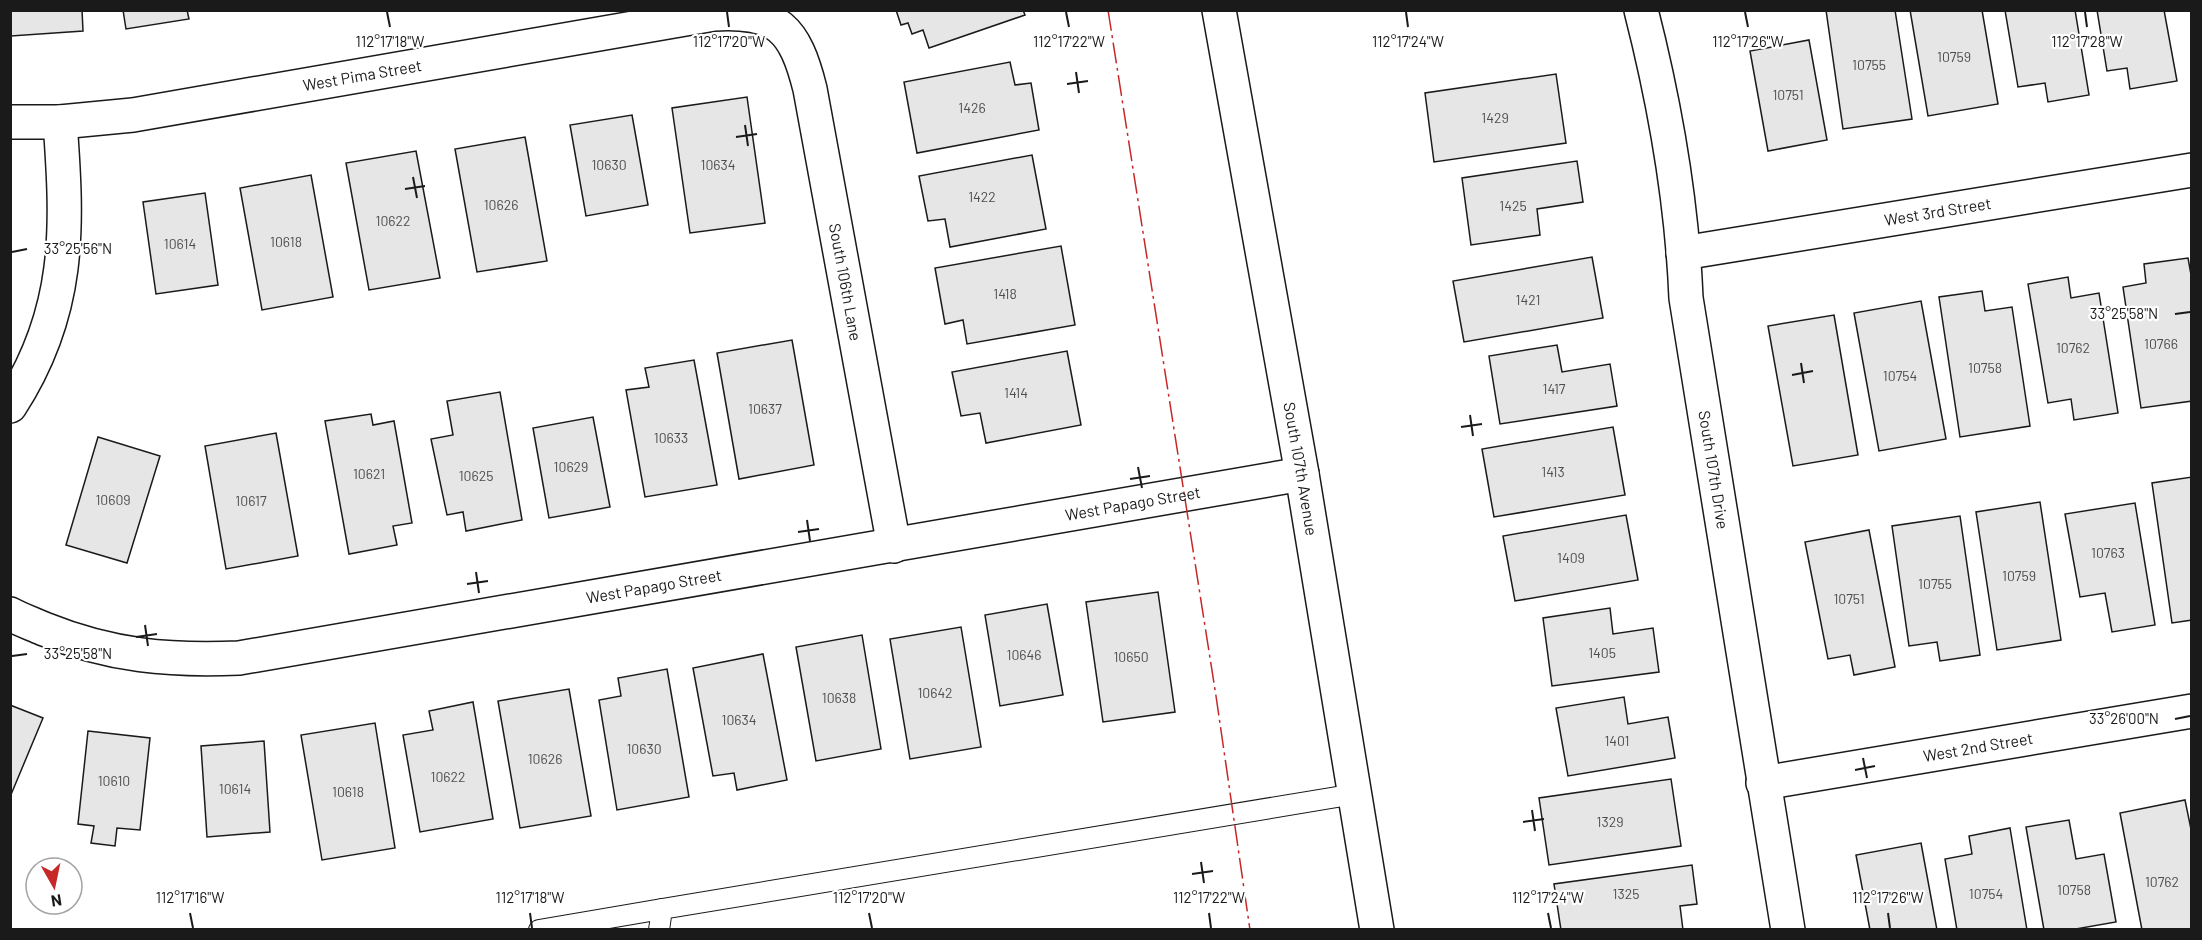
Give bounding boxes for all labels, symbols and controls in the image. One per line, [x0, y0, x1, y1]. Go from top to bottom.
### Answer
text: 112°17'18"W [356, 32, 424, 50]
text: 112°17'20"W [693, 32, 765, 50]
text: 112°17'22"W [1033, 32, 1105, 50]
text: 112°17'24"W [1372, 32, 1444, 50]
text: 112°17'26"W [1712, 32, 1784, 50]
text: 112°17'28"W [2051, 32, 2123, 50]
house number: 10759 [1937, 48, 1971, 65]
street label: West Pima Street [301, 55, 423, 94]
house number: 10755 [1852, 56, 1886, 73]
house number: 10751 [1772, 86, 1804, 103]
house number: 1426 [958, 99, 986, 116]
house number: 1429 [1481, 109, 1509, 126]
house number: 10630 [591, 156, 627, 173]
house number: 10634 [701, 156, 735, 173]
house number: 1422 [968, 188, 996, 205]
street label: West 3rd Street [1883, 193, 1992, 229]
house number: 10626 [484, 196, 518, 213]
house number: 1425 [1499, 197, 1527, 214]
house number: 10622 [375, 212, 411, 229]
street label: South 106th Lane [826, 222, 866, 342]
house number: 10618 [270, 233, 302, 250]
house number: 10614 [164, 235, 196, 252]
text: 33°25'56"N [44, 239, 112, 257]
house number: 1418 [993, 285, 1017, 302]
house number: 1421 [1516, 291, 1540, 308]
text: 33°25'58"N [2090, 304, 2158, 322]
house number: 10766 [2144, 335, 2178, 352]
house number: 10762 [2056, 339, 2090, 356]
house number: 10758 [1968, 359, 2002, 376]
house number: 10754 [1883, 367, 1917, 384]
house number: 1417 [1543, 380, 1566, 397]
house number: 1414 [1004, 384, 1028, 401]
house number: 10637 [748, 400, 782, 417]
street label: South 107th Avenue [1280, 400, 1322, 537]
street label: South 107th Drive [1695, 409, 1733, 530]
house number: 10633 [654, 429, 688, 446]
house number: 10629 [554, 458, 588, 475]
house number: 1413 [1541, 463, 1565, 480]
house number: 10621 [353, 465, 385, 482]
house number: 10625 [459, 467, 493, 484]
street label: West Papago Street [1063, 482, 1202, 524]
house number: 10609 [95, 491, 131, 508]
house number: 10617 [235, 492, 267, 509]
house number: 10763 [2091, 544, 2125, 561]
house number: 1409 [1557, 549, 1585, 566]
street label: West Papago Street [585, 565, 723, 607]
house number: 10759 [2002, 567, 2036, 584]
house number: 10755 [1918, 575, 1952, 592]
house number: 10751 [1833, 590, 1865, 607]
text: 33°25'58"N [44, 644, 112, 662]
house number: 1405 [1588, 644, 1616, 661]
house number: 10646 [1007, 646, 1041, 663]
house number: 10650 [1113, 648, 1149, 665]
house number: 10642 [917, 684, 953, 701]
house number: 10638 [822, 689, 856, 706]
text: 33°26'00"N [2089, 709, 2159, 727]
house number: 10634 [722, 711, 756, 728]
street label: West 2nd Street [1922, 728, 2034, 765]
house number: 1401 [1604, 732, 1630, 749]
house number: 10630 [626, 740, 662, 757]
house number: 10626 [528, 750, 562, 767]
house number: 10622 [430, 768, 466, 785]
house number: 10610 [98, 772, 130, 789]
house number: 10614 [219, 780, 251, 797]
house number: 10618 [332, 783, 364, 800]
house number: 1329 [1597, 813, 1623, 830]
north arrow [24, 856, 84, 916]
house number: 10762 [2145, 873, 2179, 890]
house number: 10758 [2057, 881, 2091, 898]
house number: 1325 [1613, 885, 1639, 902]
house number: 10754 [1969, 885, 2003, 902]
text: 112°17'16"W [156, 888, 224, 906]
text: 112°17'18"W [496, 888, 564, 906]
text: 112°17'20"W [833, 888, 905, 906]
text: 112°17'22"W [1173, 888, 1245, 906]
text: 112°17'24"W [1512, 888, 1584, 906]
text: 112°17'26"W [1852, 888, 1924, 906]
text: N [50, 891, 63, 912]

